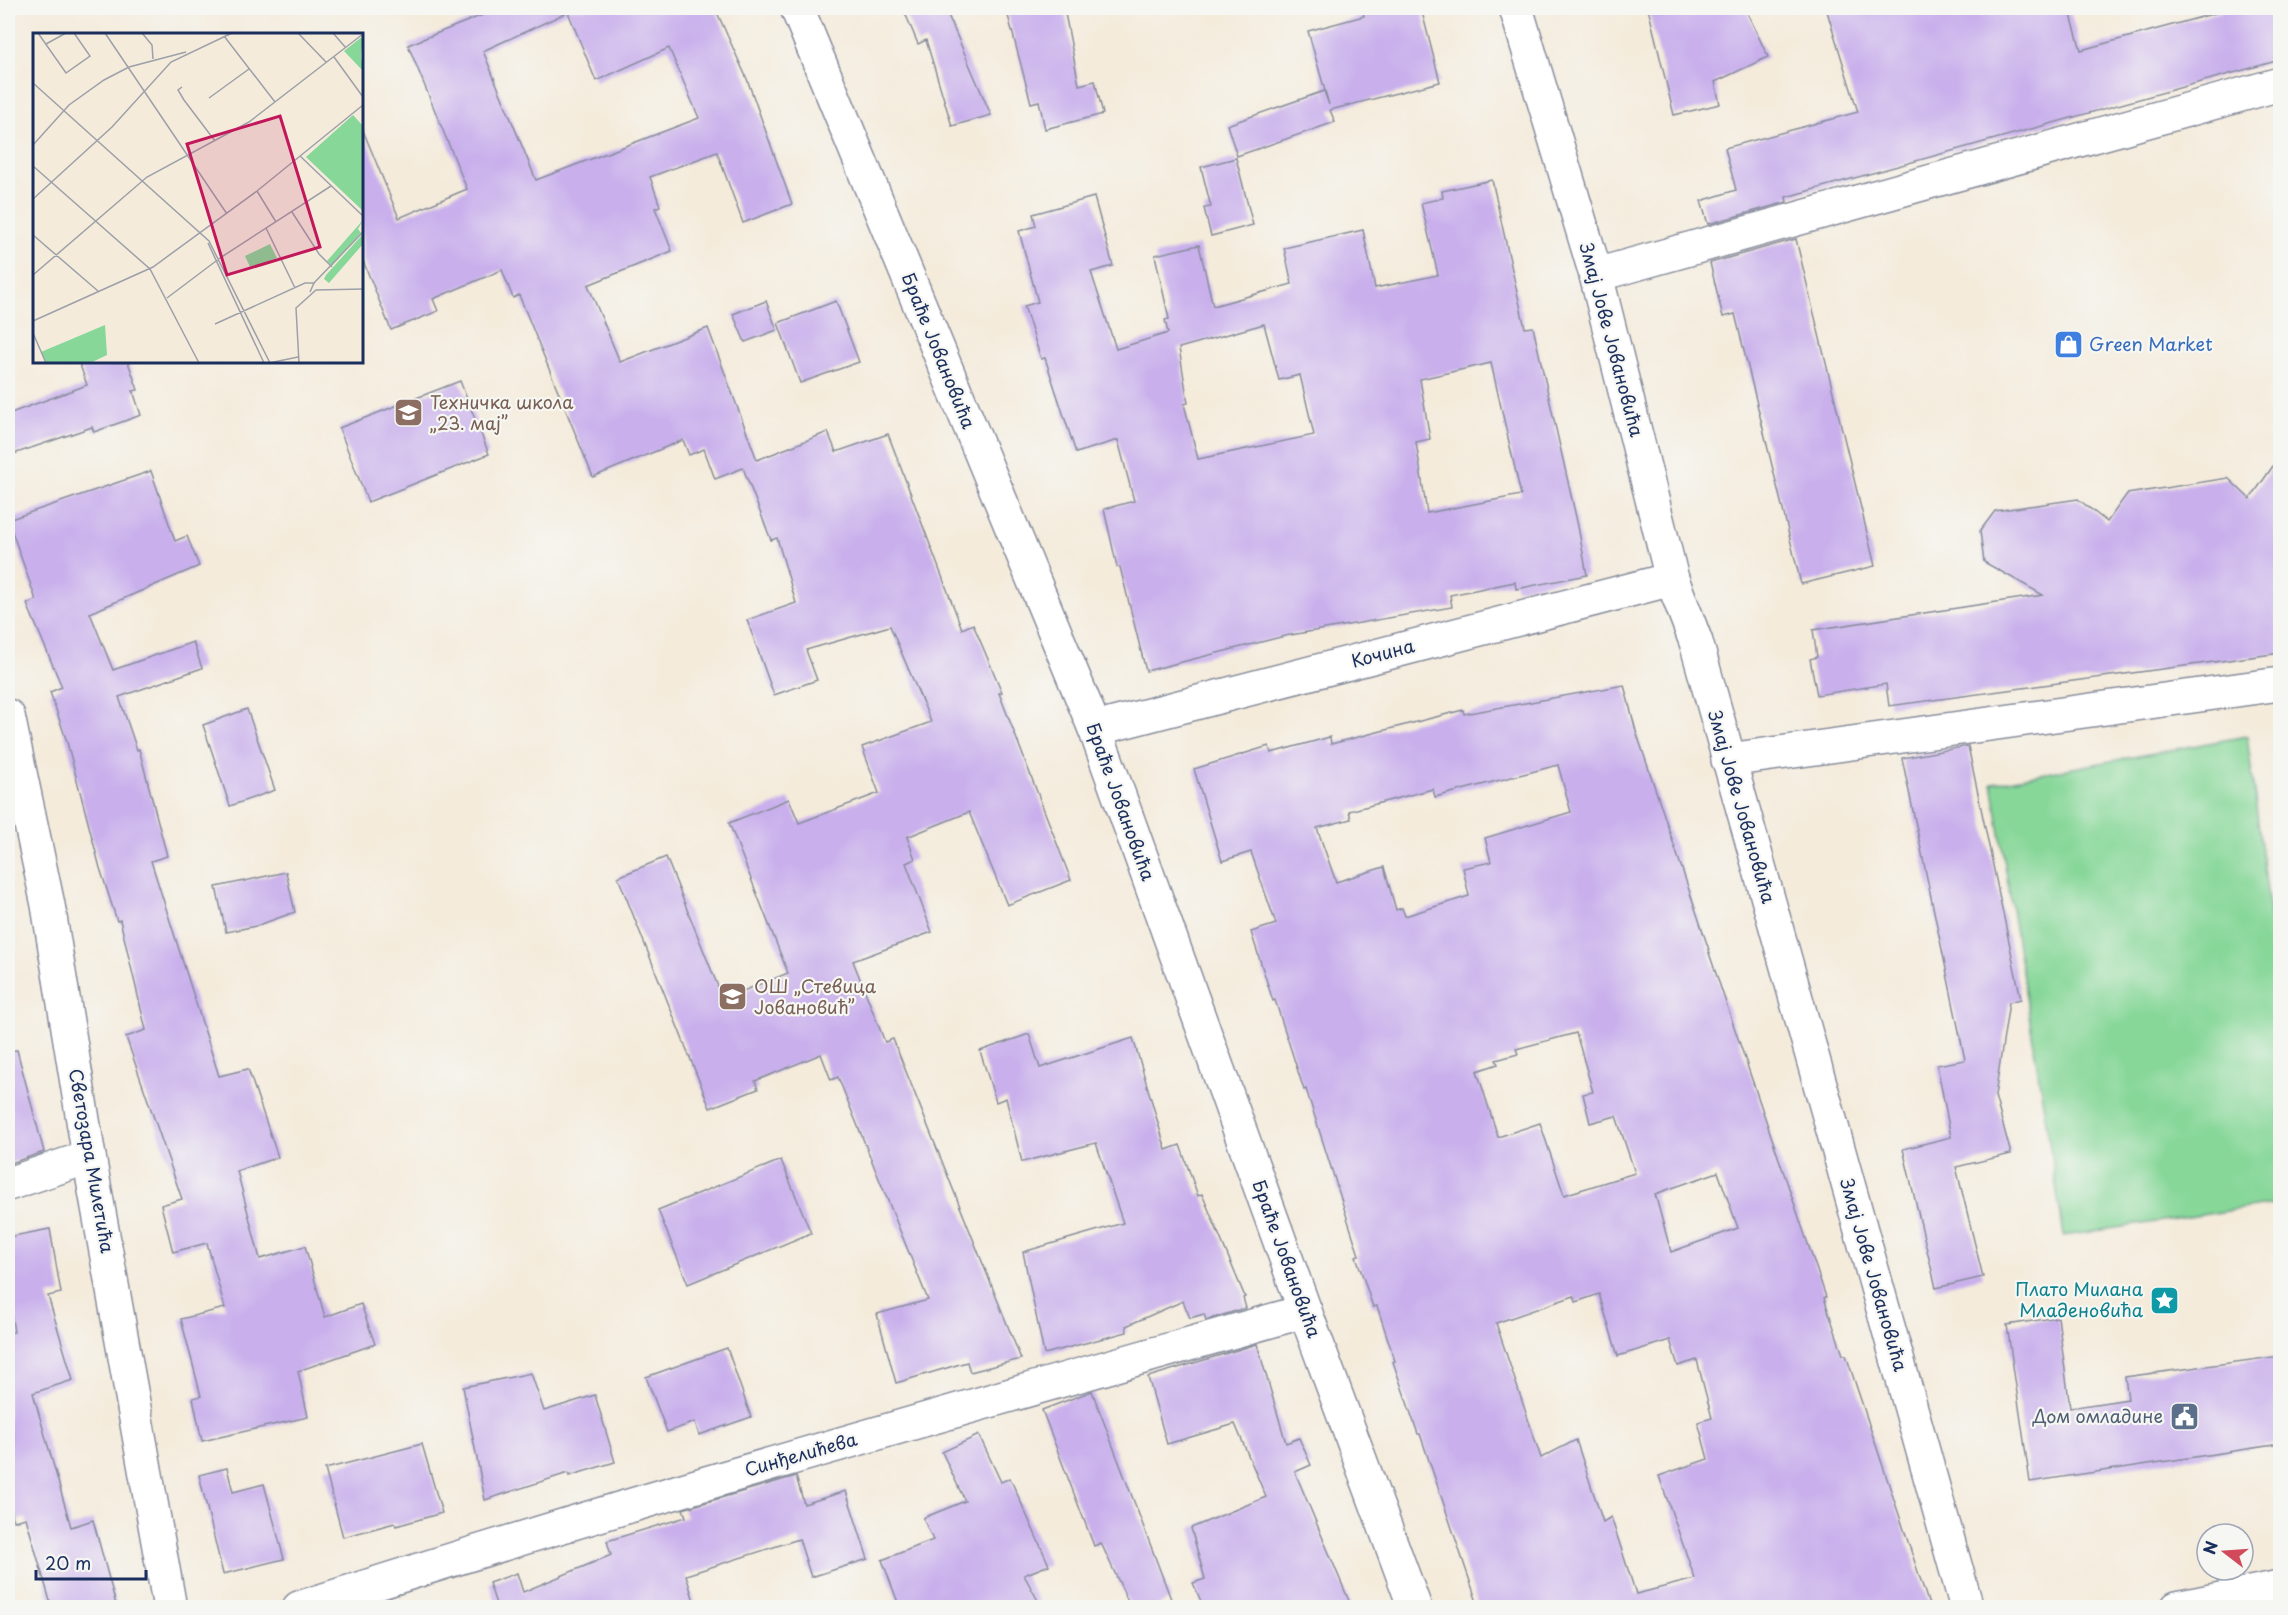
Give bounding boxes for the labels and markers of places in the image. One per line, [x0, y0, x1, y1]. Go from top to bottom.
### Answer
shop icon: Green Market [2052, 329, 2084, 361]
place label: Green Market [2089, 330, 2213, 357]
place label: Техничка школа „23. мај” [430, 388, 574, 436]
school or university icon: Техничка школа „23. мај” [393, 397, 425, 429]
place label: ОШ „Стевица Јовановић” [754, 972, 877, 1020]
school or university icon: ОШ „Стевица Јовановић” [717, 981, 749, 1013]
place label: Плато Милана Младеновића [2015, 1275, 2144, 1323]
place icon: Плато Милана Младеновића [2148, 1284, 2180, 1316]
public building icon: Дом омладине [2168, 1401, 2200, 1433]
place label: Дом омладине [2032, 1402, 2163, 1429]

